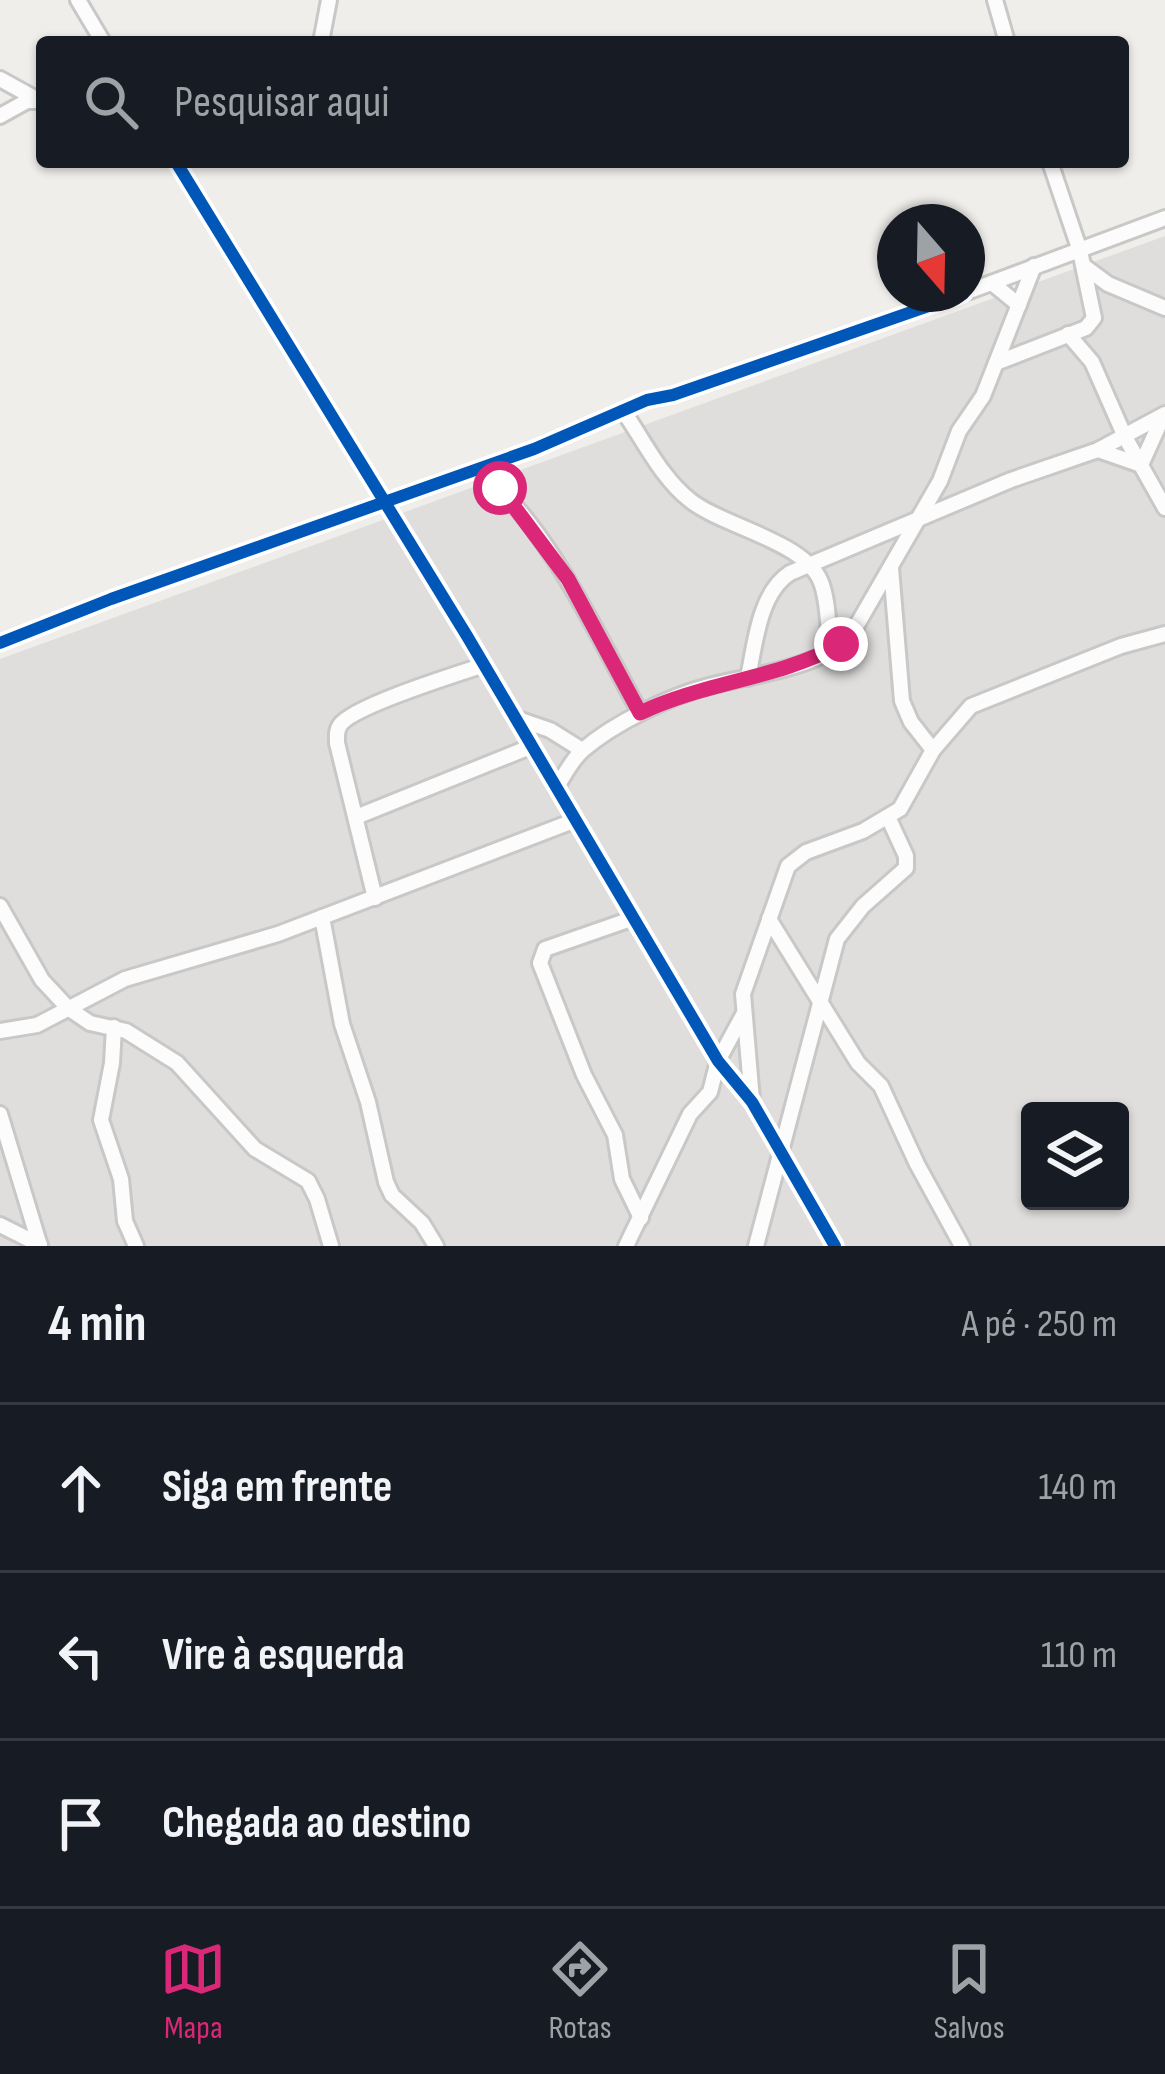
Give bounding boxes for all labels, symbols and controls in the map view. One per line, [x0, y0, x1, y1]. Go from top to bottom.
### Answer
search box [36, 36, 1129, 168]
icon: search [78, 69, 144, 135]
text: Pesquisar aqui [174, 75, 390, 130]
north arrow [877, 204, 985, 312]
route start [473, 461, 527, 515]
route end [814, 617, 868, 671]
map controls [1021, 1102, 1129, 1210]
button: layers [1021, 1102, 1129, 1210]
text: 4 min [48, 1294, 147, 1355]
text: A pé · 250 m [962, 1301, 1117, 1348]
icon: ahead [48, 1455, 114, 1521]
text: Siga em frente [162, 1460, 392, 1515]
text: 140 m [1038, 1464, 1117, 1511]
icon: left [48, 1623, 114, 1689]
text: Vire à esquerda [162, 1628, 405, 1683]
text: 110 m [1041, 1632, 1117, 1679]
icon: arrive [48, 1791, 114, 1857]
text: Chegada ao destino [162, 1796, 471, 1851]
tab: Mapa [160, 1936, 226, 2048]
tab: Rotas [547, 1936, 613, 2048]
tab: Salvos [934, 1936, 1005, 2048]

